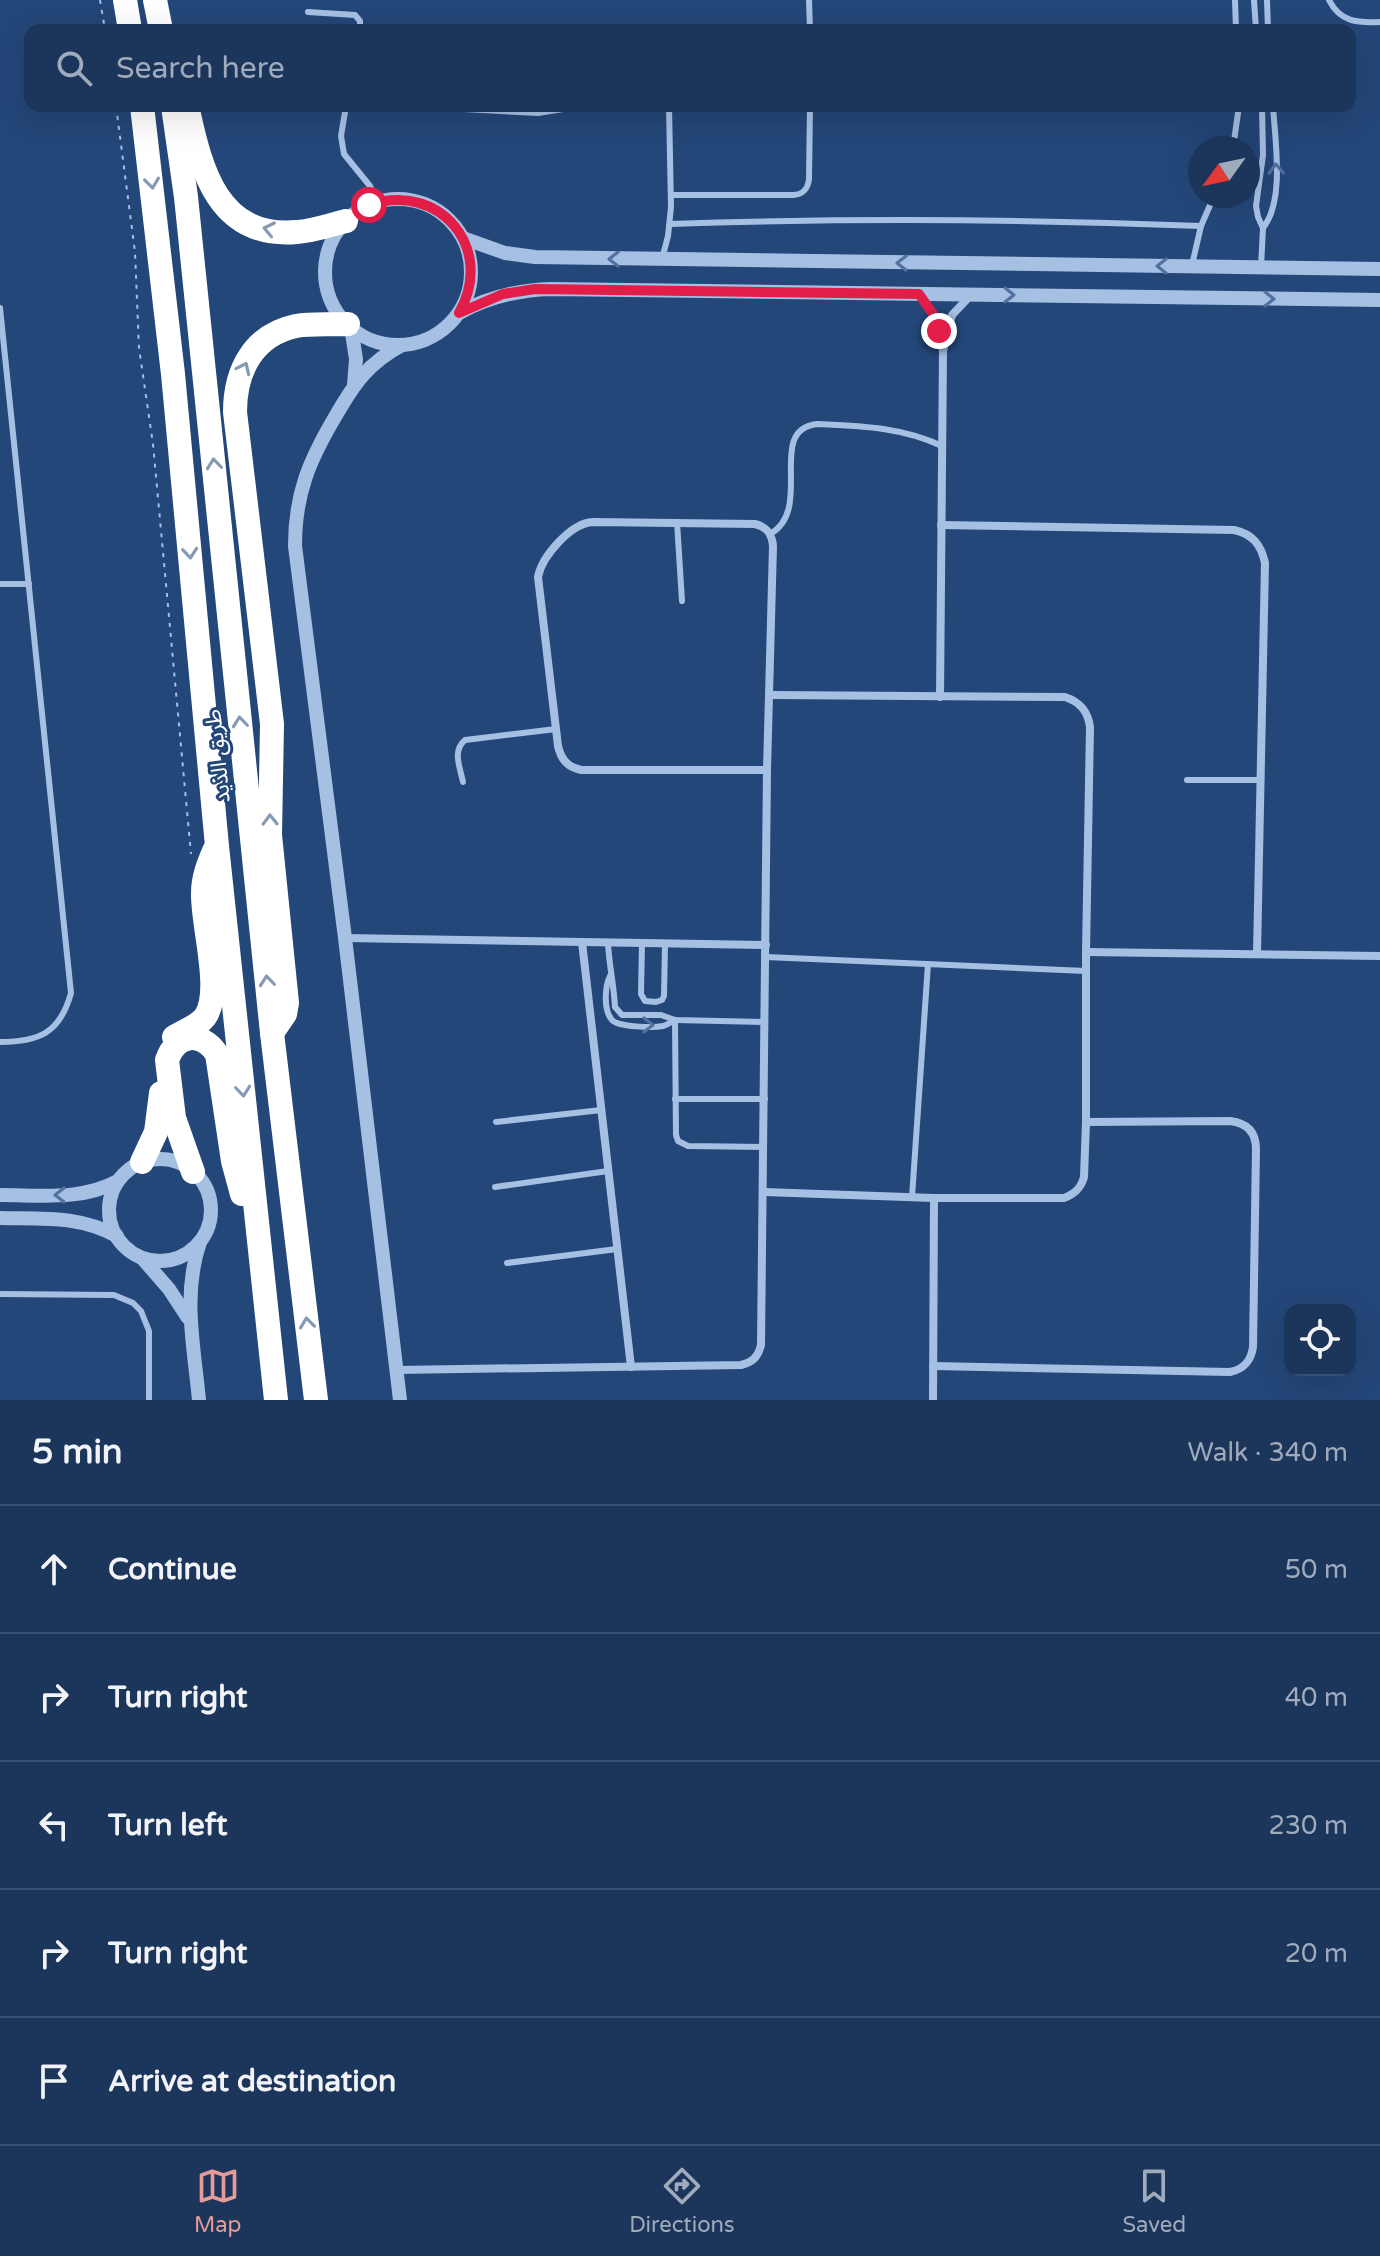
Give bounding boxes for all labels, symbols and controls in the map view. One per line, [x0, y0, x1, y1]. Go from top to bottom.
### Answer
search box [24, 24, 1356, 112]
icon: search [52, 46, 96, 90]
text: Search here [116, 50, 285, 87]
north arrow [1188, 136, 1260, 208]
one-way arrow [1267, 162, 1284, 175]
one-way arrow [143, 176, 160, 190]
route start [351, 187, 387, 223]
one-way arrow [263, 222, 276, 239]
one-way arrow [607, 250, 620, 267]
one-way arrow [895, 254, 908, 271]
one-way arrow [1155, 257, 1168, 275]
one-way arrow [1003, 286, 1016, 304]
one-way arrow [1263, 290, 1276, 307]
route end [921, 313, 957, 349]
one-way arrow [234, 362, 250, 376]
one-way arrow [205, 457, 222, 470]
one-way arrow [181, 547, 198, 560]
street label: طريق الذيد [200, 708, 236, 804]
one-way arrow [232, 715, 249, 728]
one-way arrow [261, 813, 279, 826]
one-way arrow [258, 974, 275, 987]
one-way arrow [642, 1017, 655, 1034]
one-way arrow [234, 1085, 251, 1098]
one-way arrow [53, 1186, 66, 1204]
map controls [1284, 1304, 1356, 1376]
button: locate [1284, 1304, 1356, 1376]
one-way arrow [298, 1316, 315, 1329]
text: 5 min [32, 1432, 123, 1473]
text: Walk · 340 m [1188, 1437, 1348, 1468]
icon: ahead [32, 1547, 76, 1591]
text: Continue [108, 1551, 237, 1588]
text: 50 m [1285, 1554, 1348, 1585]
icon: right [32, 1675, 76, 1719]
text: Turn right [108, 1679, 248, 1716]
text: 40 m [1285, 1682, 1348, 1713]
icon: left [32, 1803, 76, 1847]
text: Turn left [108, 1807, 227, 1844]
text: 230 m [1268, 1810, 1348, 1841]
icon: right [32, 1931, 76, 1975]
text: Turn right [108, 1935, 248, 1972]
text: 20 m [1285, 1938, 1348, 1969]
icon: arrive [32, 2059, 76, 2103]
text: Arrive at destination [108, 2063, 396, 2100]
tab: Map [194, 2164, 241, 2238]
tab: Directions [629, 2164, 735, 2238]
tab: Saved [1122, 2164, 1186, 2238]

